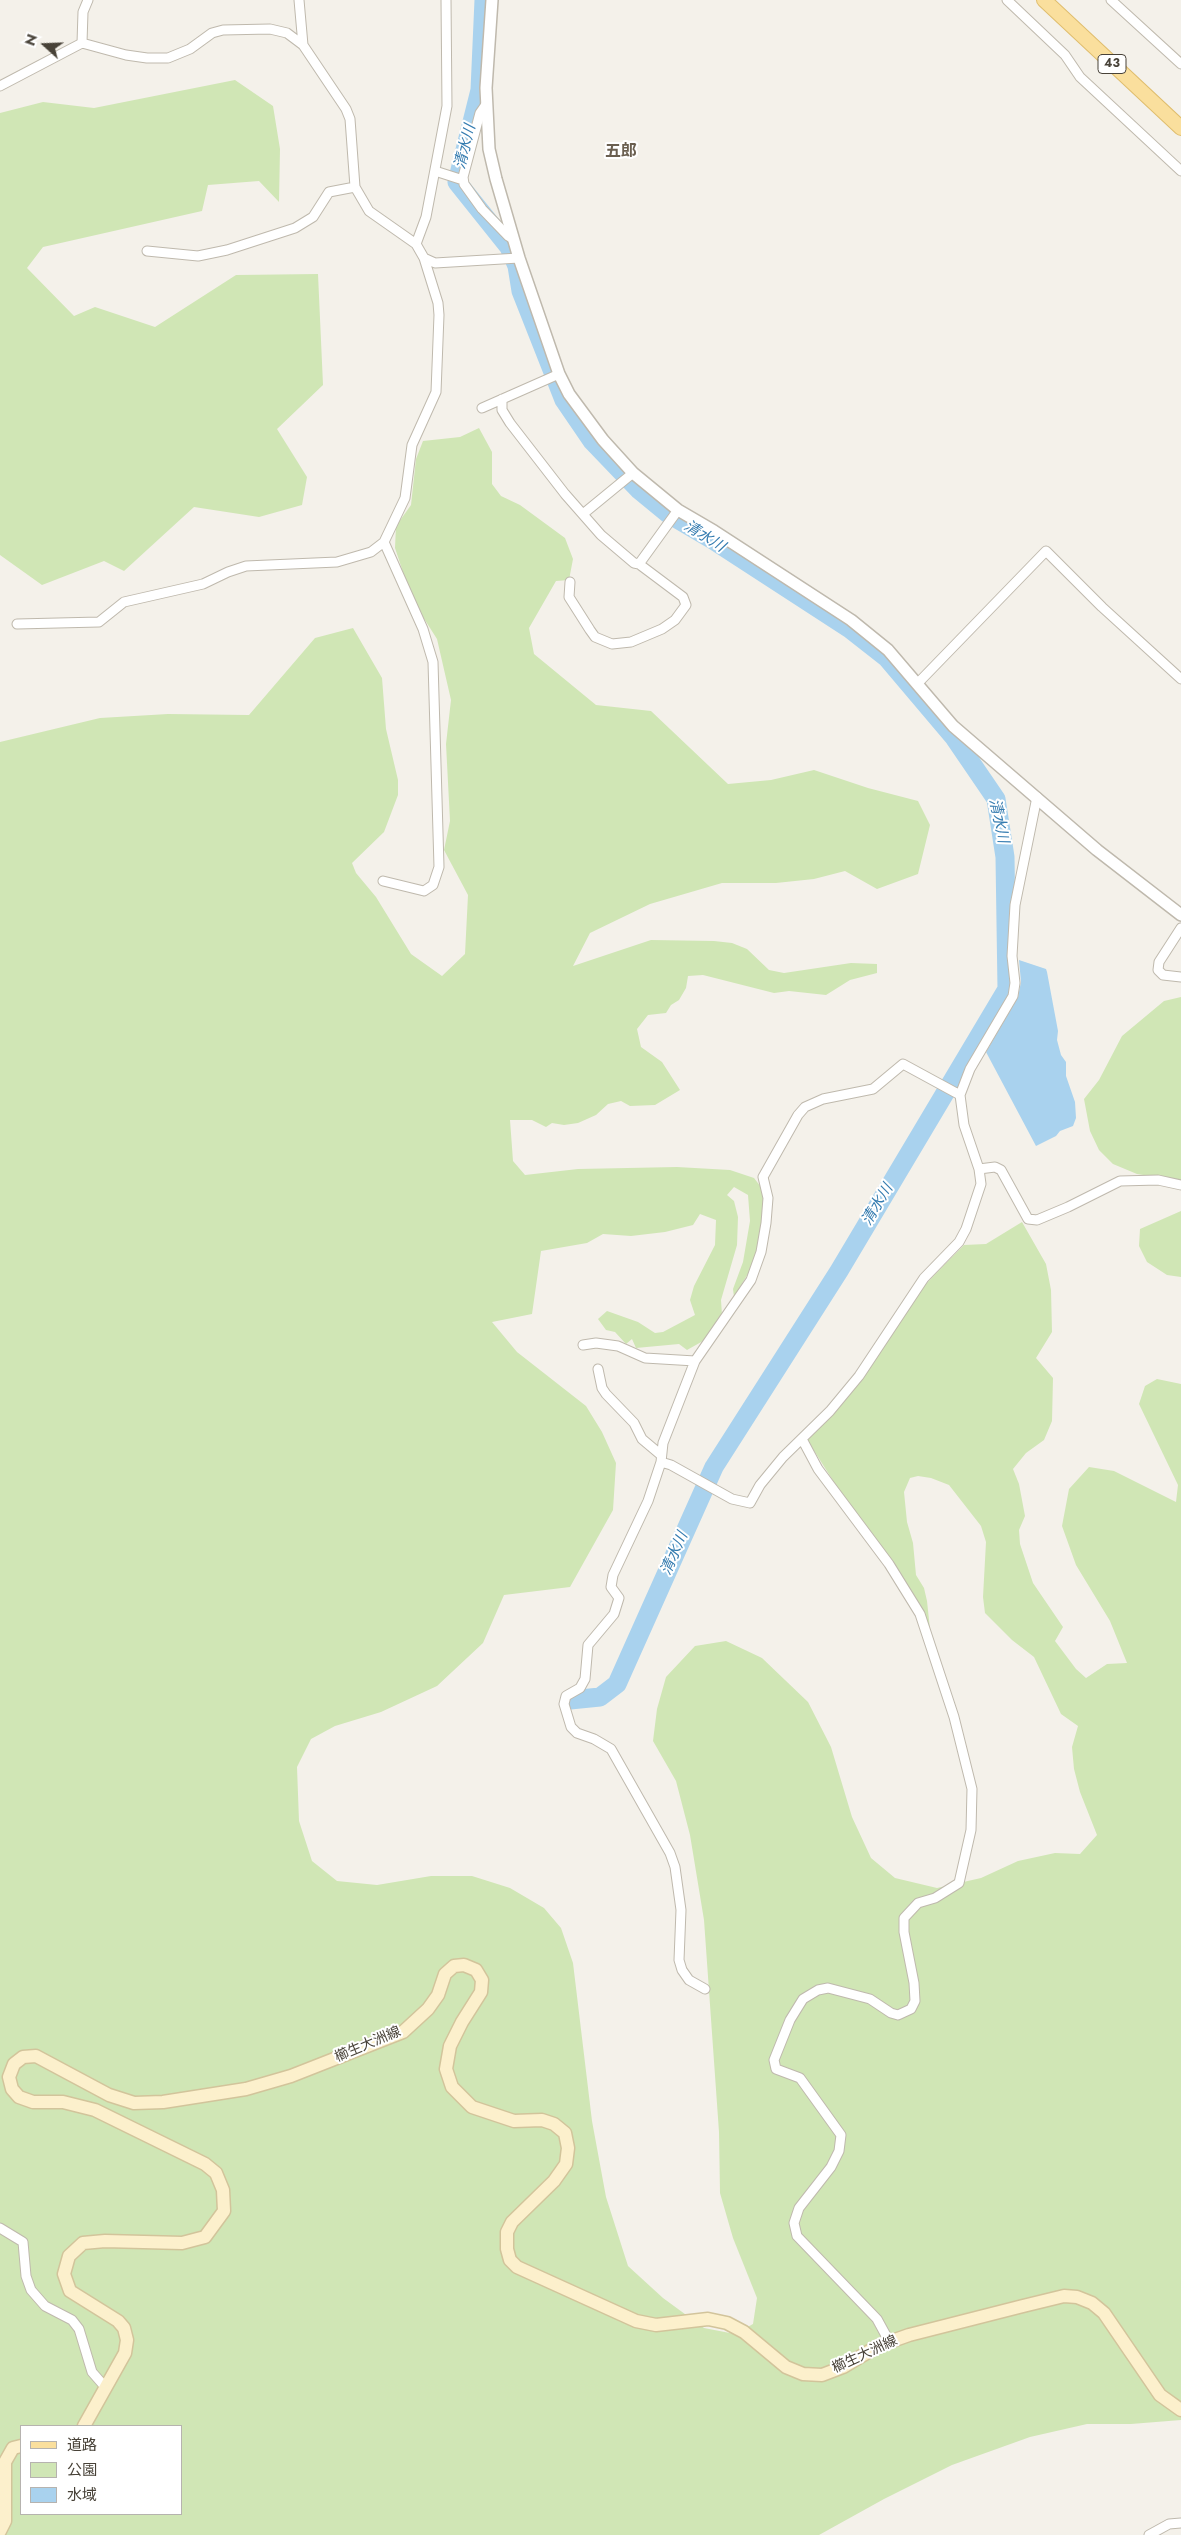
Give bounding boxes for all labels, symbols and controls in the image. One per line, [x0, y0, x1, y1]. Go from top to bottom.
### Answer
north arrow [20, 20, 70, 70]
text: N [20, 31, 42, 49]
road number: 43 [1098, 54, 1126, 74]
water label: 清水川 [452, 123, 480, 171]
district label: 五郎 [605, 142, 637, 162]
water label: 清水川 [680, 517, 728, 557]
water label: 清水川 [985, 797, 1011, 845]
water label: 清水川 [859, 1181, 897, 1229]
water label: 清水川 [658, 1530, 692, 1578]
street label: 櫛生大洲線 [333, 2024, 403, 2066]
street label: 櫛生大洲線 [830, 2333, 900, 2377]
legend [20, 2425, 182, 2515]
text: 道路 [67, 2434, 97, 2456]
text: 公園 [67, 2459, 97, 2481]
text: 水域 [67, 2484, 97, 2506]

